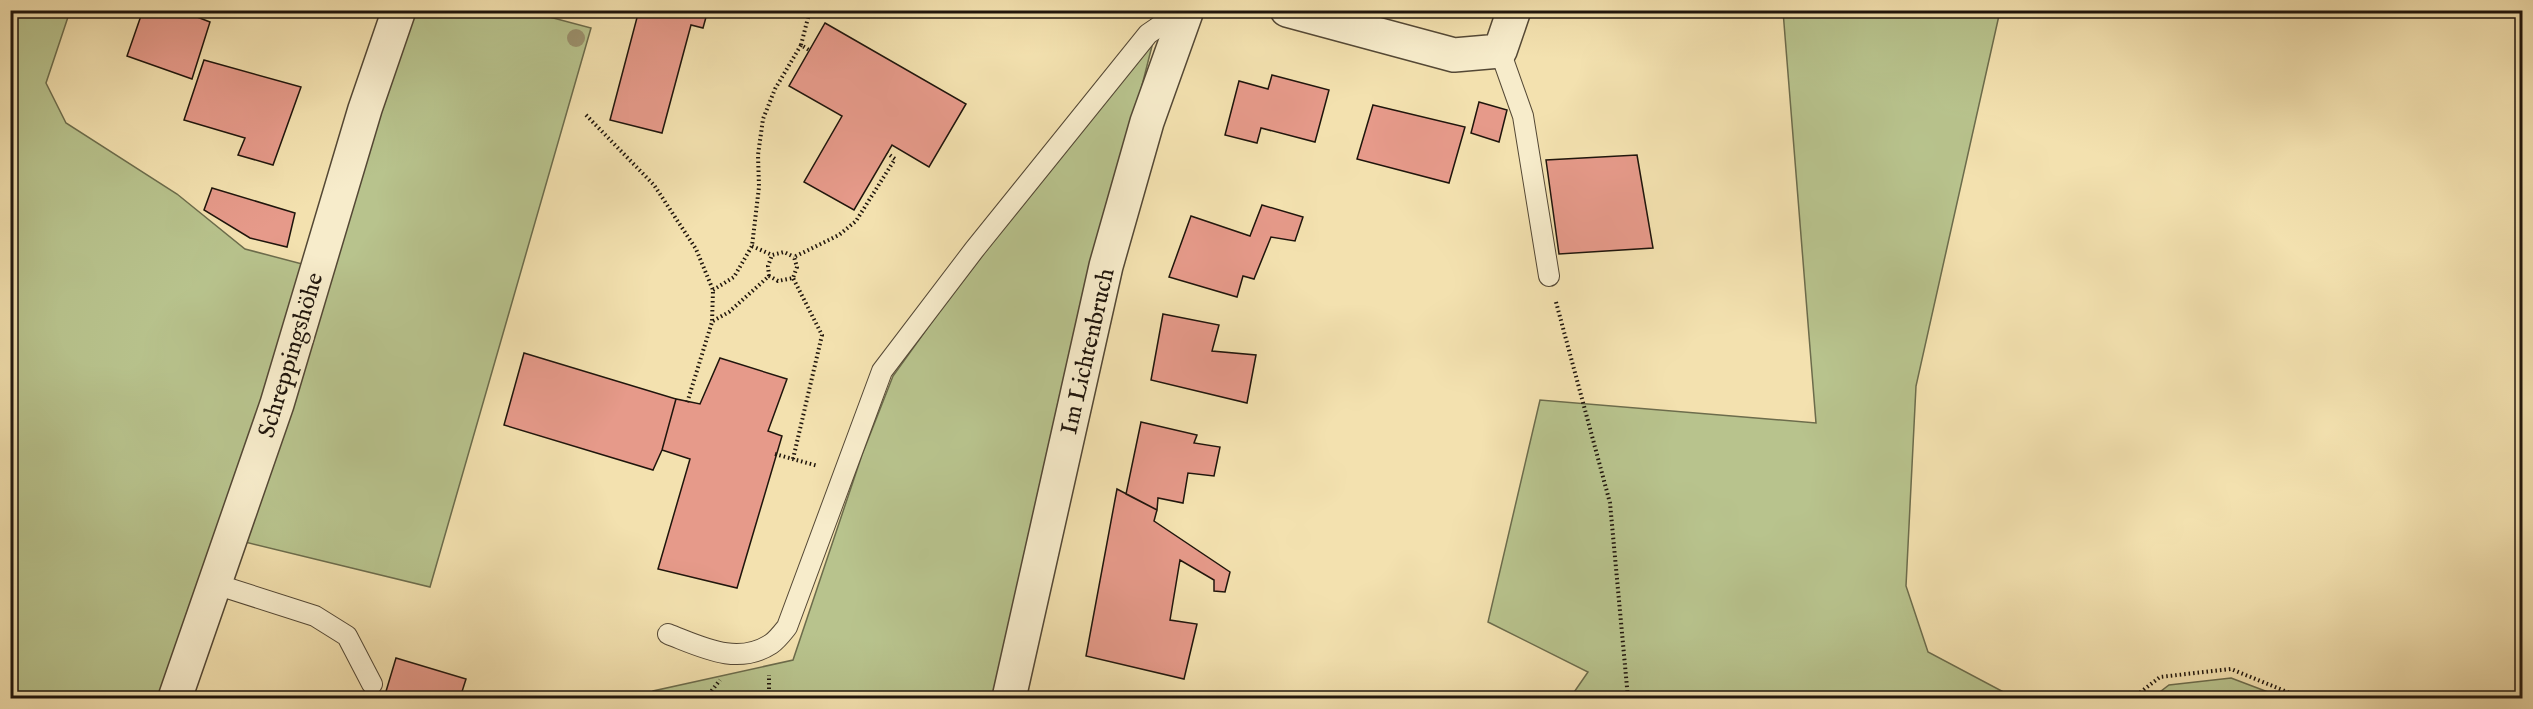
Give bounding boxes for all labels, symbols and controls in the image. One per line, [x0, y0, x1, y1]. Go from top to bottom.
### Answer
street label: Im Lichtenbruch [1054, 265, 1123, 437]
street label: Schreppingshöhe [252, 269, 331, 442]

